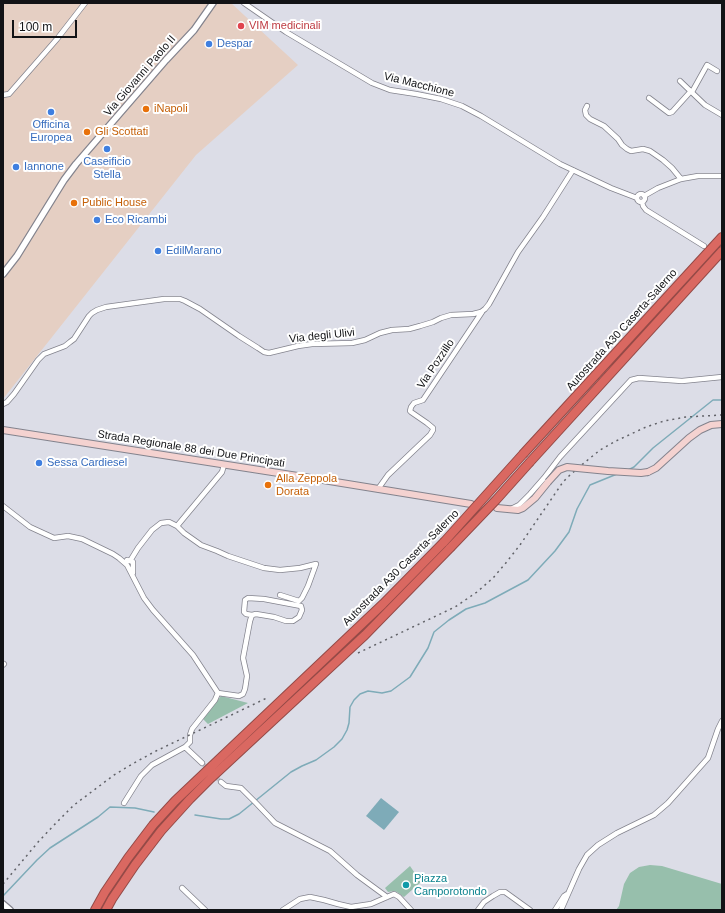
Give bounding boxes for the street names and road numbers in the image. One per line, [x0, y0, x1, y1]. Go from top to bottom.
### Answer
street label: Via Giovanni Paolo II [101, 33, 179, 119]
street label: Via Macchione [382, 70, 456, 100]
street label: Autostrada A30 Caserta-Salerno [564, 267, 680, 393]
street label: Via degli Ulivi [289, 326, 355, 346]
street label: Via Pozzillo [415, 337, 457, 391]
street label: Strada Regionale 88 dei Due Principati [96, 428, 286, 470]
street label: Autostrada A30 Caserta-Salerno [340, 507, 462, 629]

